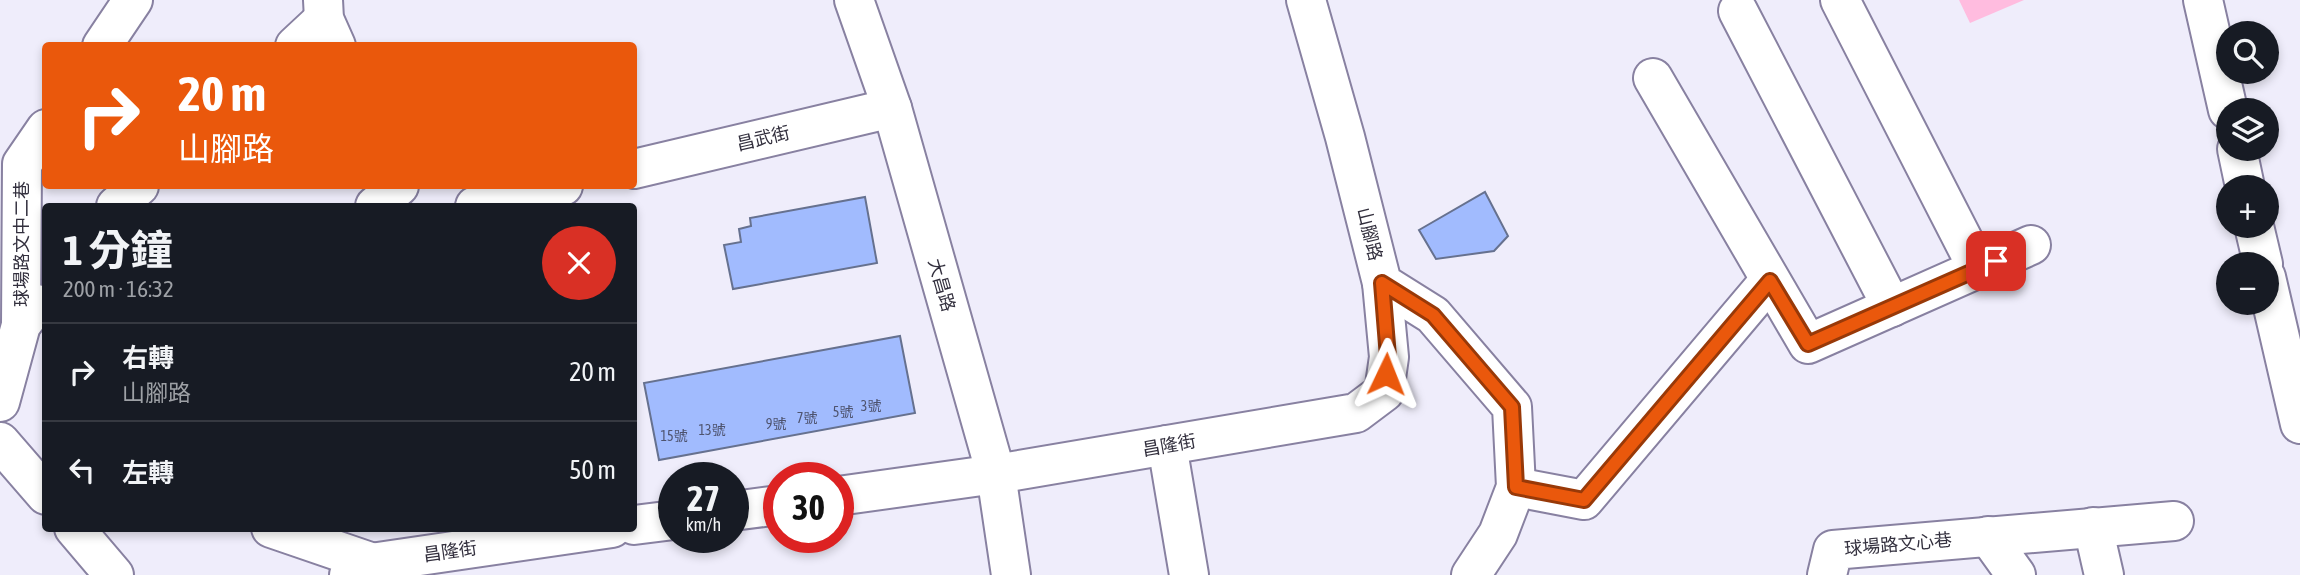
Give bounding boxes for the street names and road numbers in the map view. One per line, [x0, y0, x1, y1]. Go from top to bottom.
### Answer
street label: 昌武街 [734, 122, 792, 154]
street label: 球場路文中二巷 [11, 181, 32, 307]
street label: 山腳路 [1353, 205, 1387, 263]
street label: 大昌路 [924, 256, 960, 314]
street label: 昌隆街 [1141, 430, 1197, 460]
street label: 球場路文心巷 [1843, 529, 1953, 559]
street label: 昌隆街 [422, 537, 478, 565]

